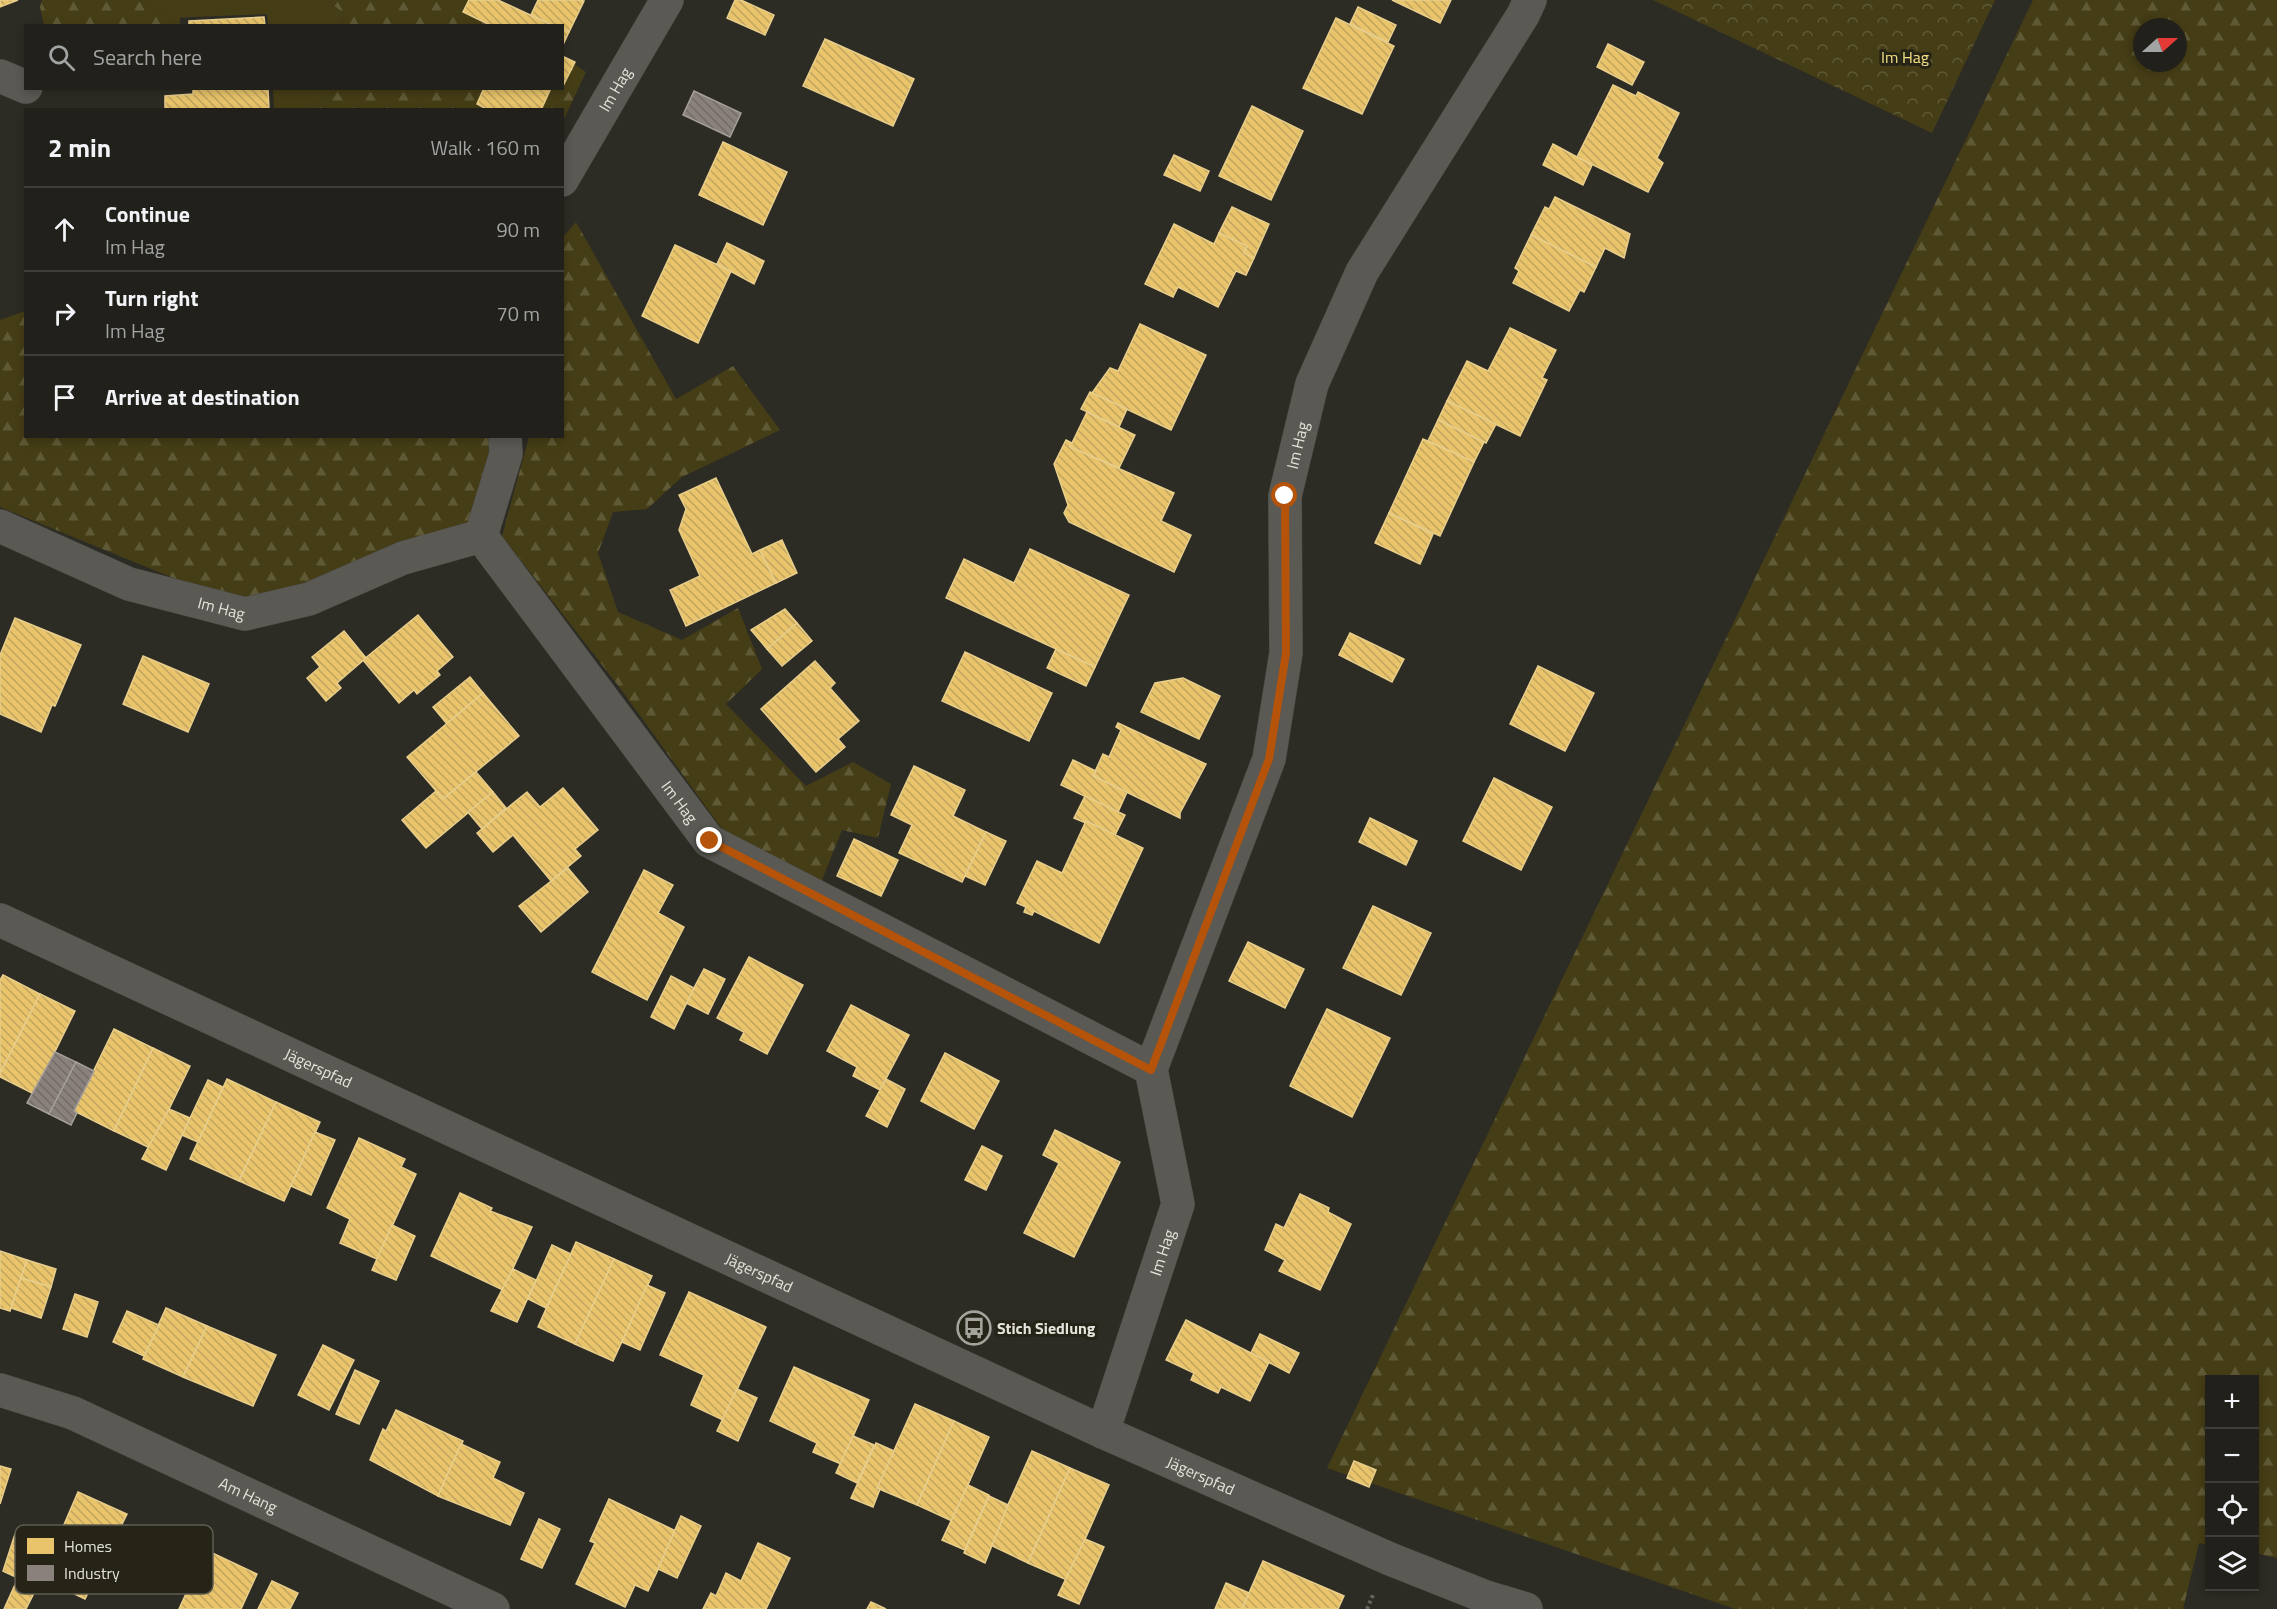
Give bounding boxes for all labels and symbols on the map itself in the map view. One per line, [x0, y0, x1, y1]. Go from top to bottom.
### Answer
north arrow [2133, 18, 2187, 72]
park label: Im Hag [1881, 45, 1929, 69]
street label: Im Hag [592, 63, 637, 116]
street label: Im Hag [1280, 419, 1315, 471]
route start [1271, 482, 1297, 508]
street label: Im Hag [195, 590, 248, 626]
street label: Im Hag [656, 776, 704, 828]
route end [696, 827, 722, 853]
street label: Jägerspfad [281, 1042, 356, 1094]
street label: Im Hag [1143, 1226, 1181, 1279]
street label: Jägerspfad [721, 1246, 797, 1298]
bus stop icon: Stich Siedlung [956, 1310, 992, 1346]
place label: Stich Siedlung [997, 1316, 1096, 1340]
street label: Jägerspfad [1163, 1450, 1239, 1501]
street label: Am Hang [215, 1471, 282, 1519]
legend [15, 1525, 213, 1594]
text: Homes [64, 1534, 112, 1558]
text: Industry [64, 1561, 120, 1585]

